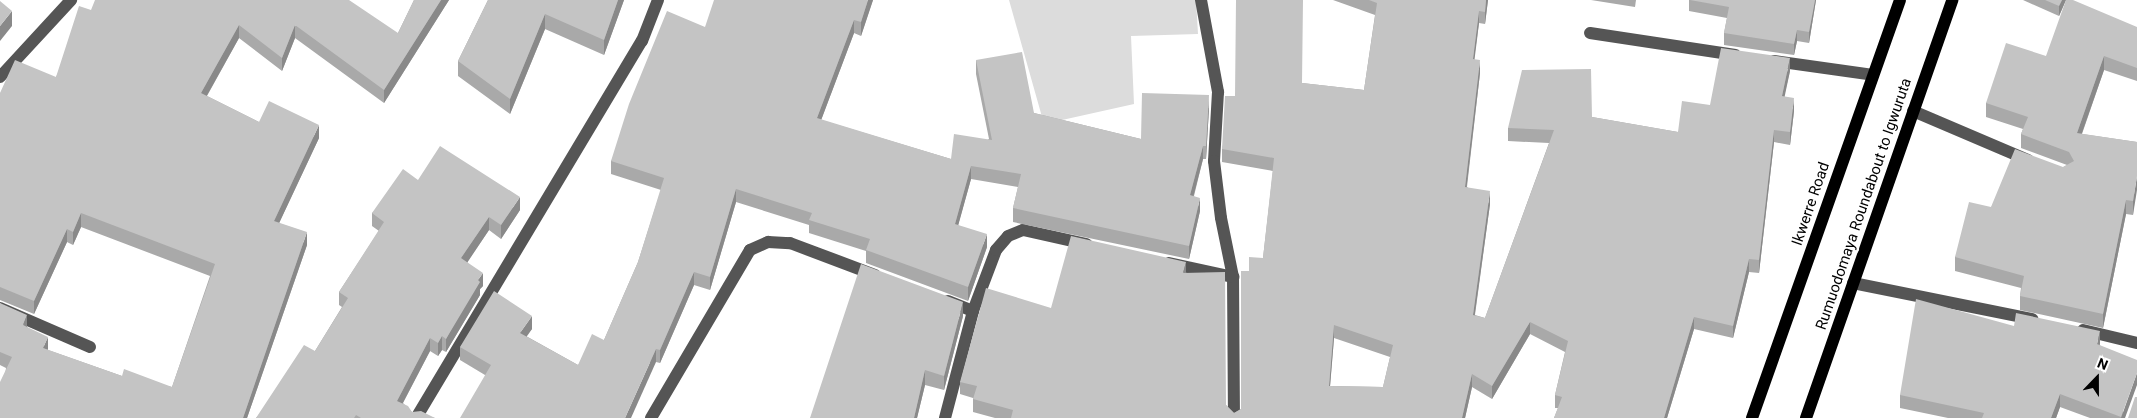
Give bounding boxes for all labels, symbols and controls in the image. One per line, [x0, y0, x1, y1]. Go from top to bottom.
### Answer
street label: Rumuodomaya Roundabout to Igwuruta [1812, 76, 1916, 332]
street label: Ikwerre Road [1788, 160, 1834, 248]
north arrow [2072, 353, 2122, 403]
text: N [2095, 355, 2110, 373]

